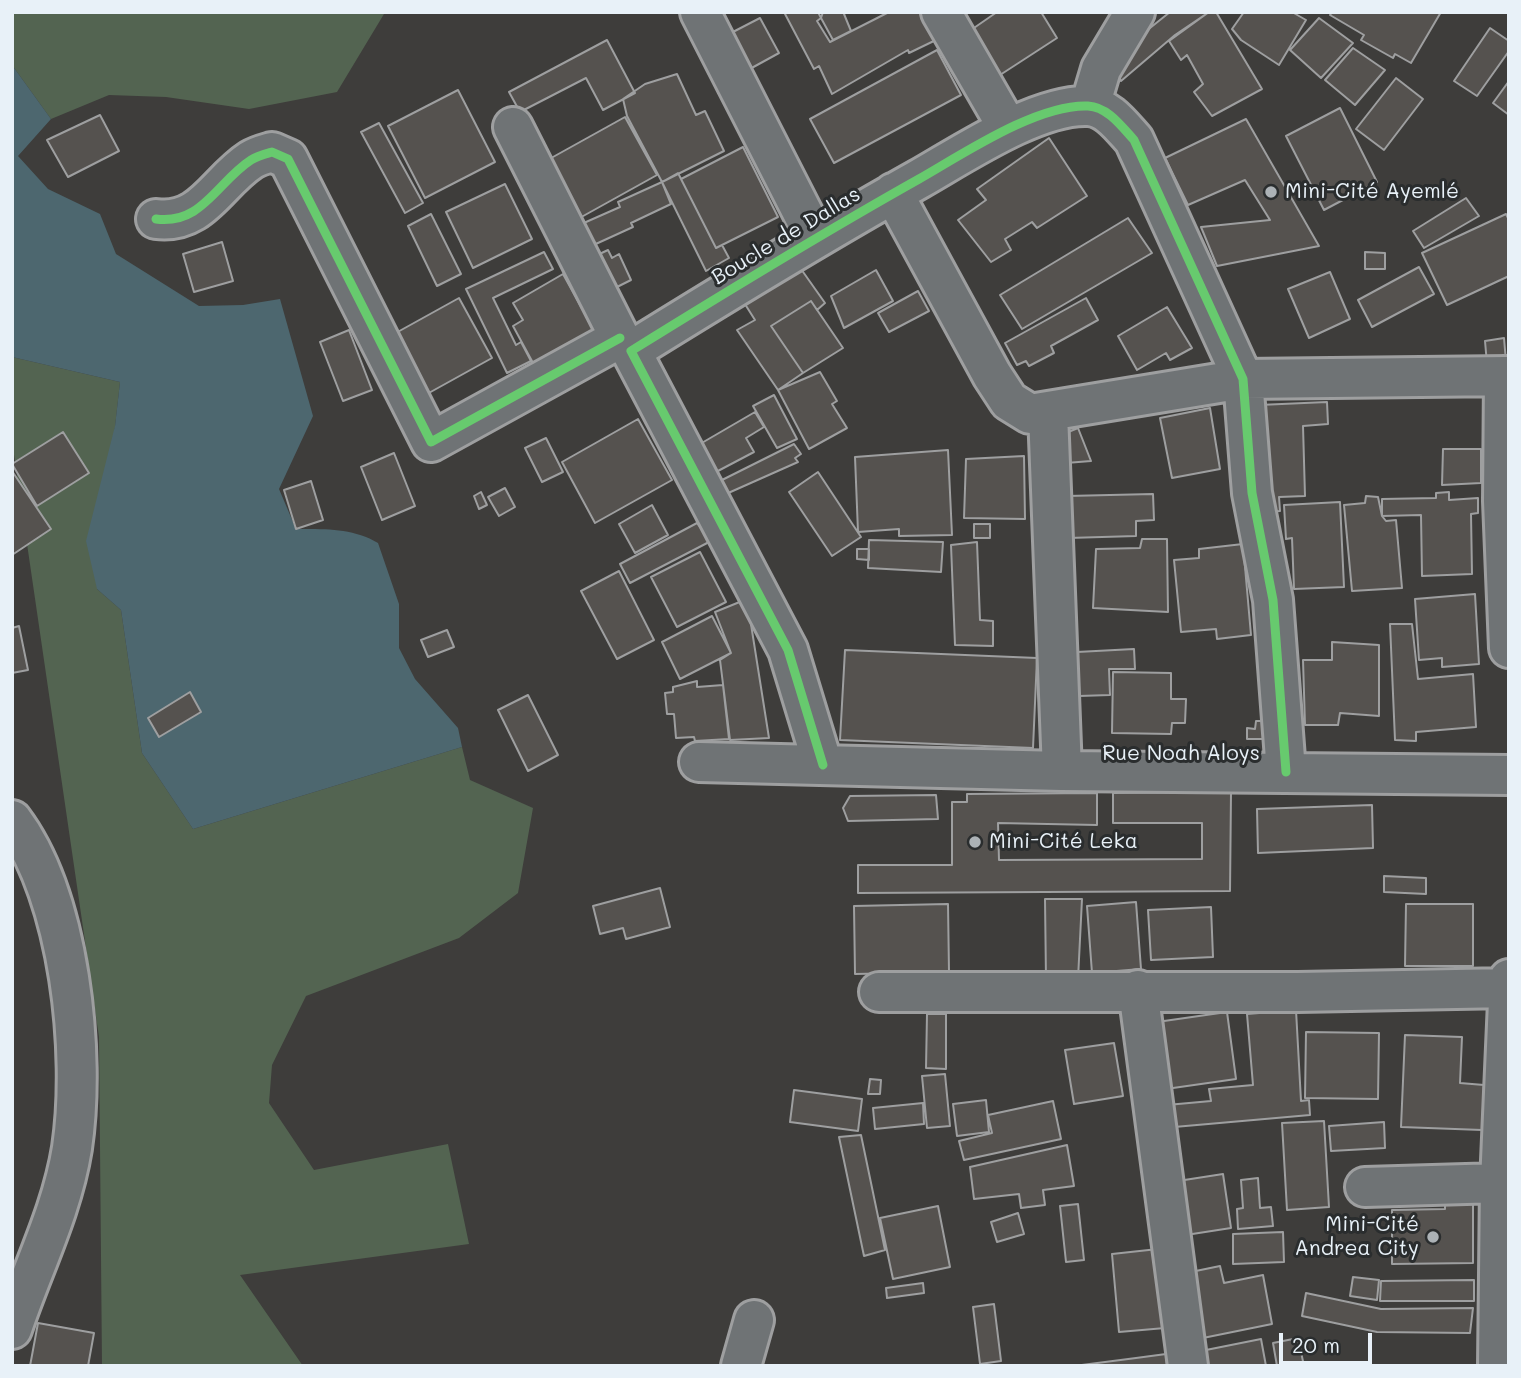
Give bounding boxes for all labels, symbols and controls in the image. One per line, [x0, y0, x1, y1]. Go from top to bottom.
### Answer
place label: Mini-Cité Ayemlé [1285, 179, 1459, 205]
street label: Boucle de Dallas [707, 182, 865, 290]
marker: Mini-Cité Ayemlé [1263, 184, 1279, 200]
street label: Rue Noah Aloys [1102, 741, 1260, 767]
place label: Mini-Cité Leka [989, 829, 1138, 855]
marker: Mini-Cité Leka [967, 834, 983, 850]
place label: Mini-Cité Andrea City [1295, 1212, 1419, 1262]
marker: Mini-Cité Andrea City [1425, 1229, 1441, 1245]
scale bar [1283, 1318, 1376, 1362]
text: 20 m [1292, 1331, 1340, 1358]

